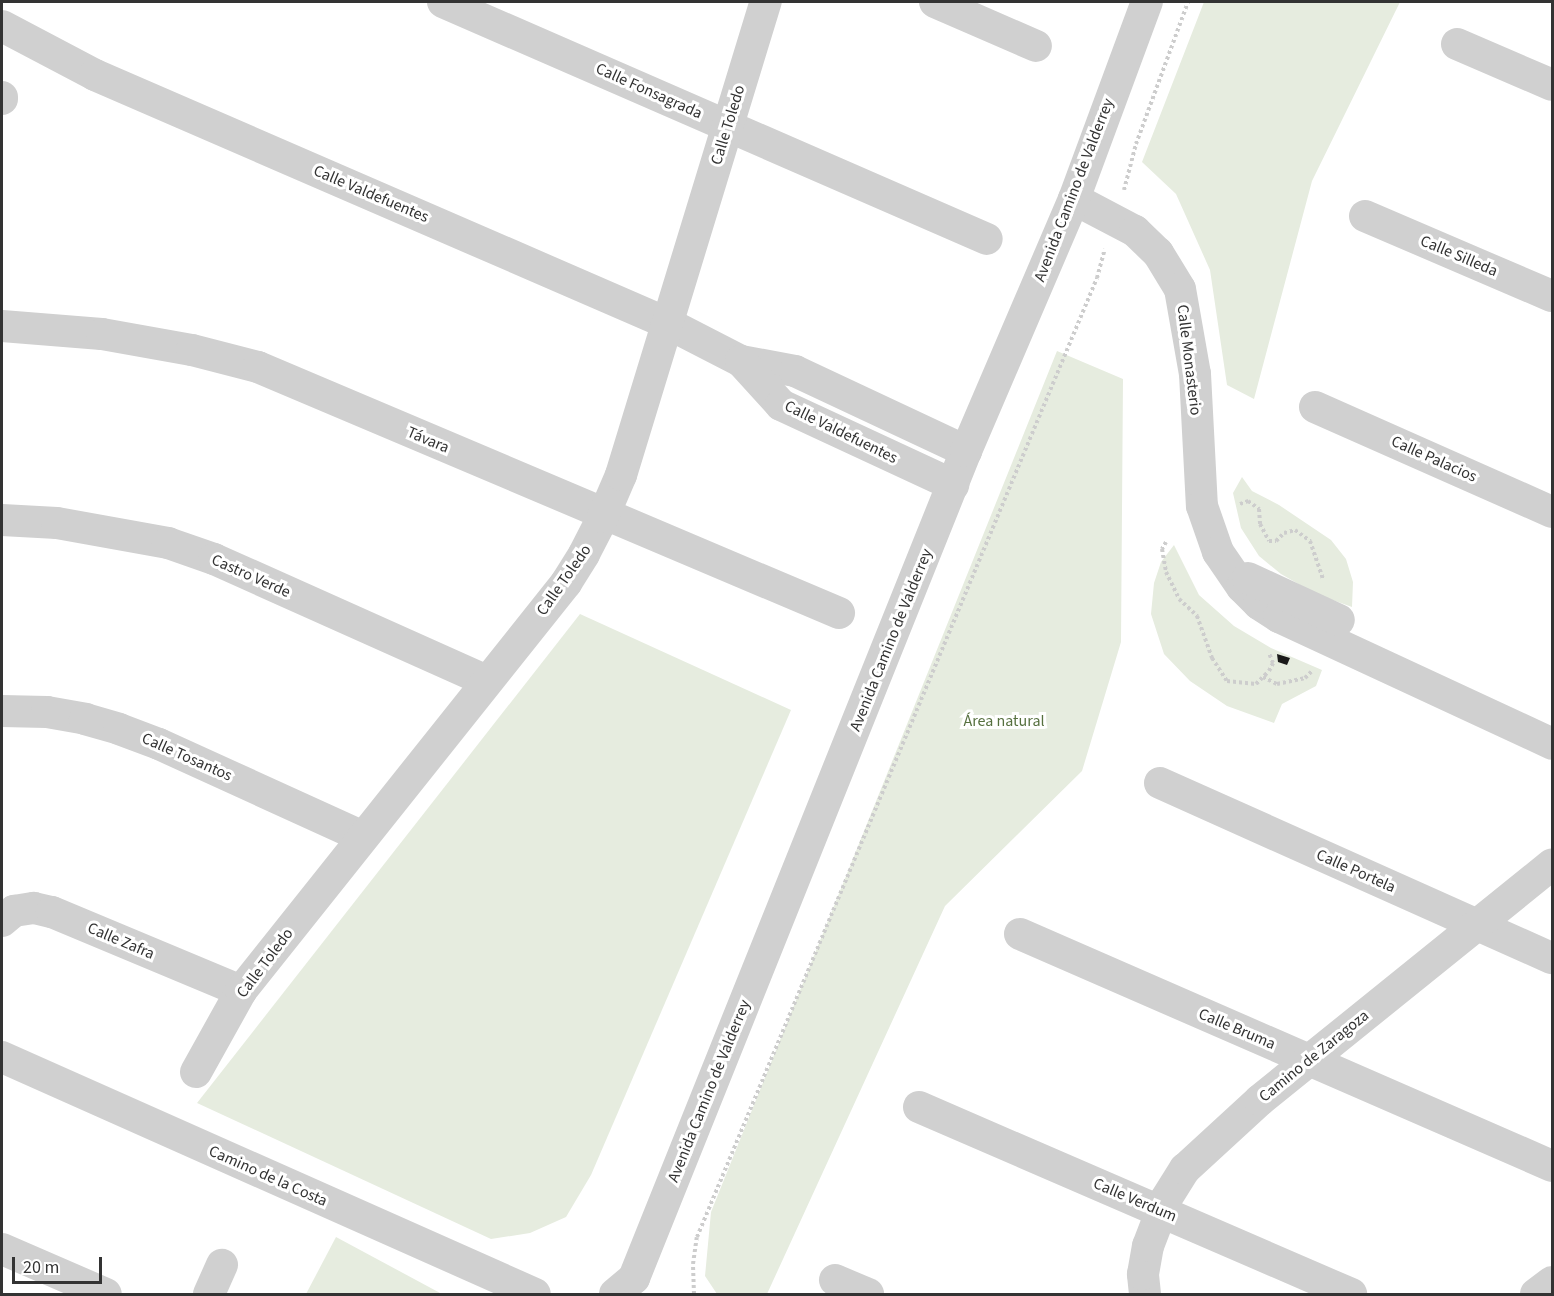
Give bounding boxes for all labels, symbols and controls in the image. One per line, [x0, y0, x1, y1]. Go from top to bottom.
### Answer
street label: Calle Fonsagrada [593, 59, 705, 123]
street label: Calle Toledo [707, 83, 749, 167]
street label: Avenida Camino de Valderrey [1030, 96, 1118, 284]
street label: Calle Valdefuentes [311, 161, 431, 227]
street label: Calle Silleda [1418, 231, 1500, 281]
street label: Calle Monasterio [1173, 304, 1205, 416]
street label: Calle Valdefuentes [781, 396, 901, 468]
street label: Távara [404, 423, 452, 457]
street label: Calle Palacios [1388, 432, 1480, 486]
street label: Calle Toledo [533, 541, 595, 619]
street label: Avenida Camino de Valderrey [846, 546, 936, 734]
street label: Castro Verde [209, 550, 293, 602]
park label: Área natural [963, 711, 1045, 731]
street label: Calle Tosantos [139, 729, 235, 785]
street label: Calle Portela [1313, 845, 1399, 897]
street label: Calle Zafra [85, 918, 157, 964]
street label: Calle Toledo [233, 924, 297, 1002]
street label: Avenida Camino de Valderrey [664, 997, 754, 1185]
street label: Calle Bruma [1196, 1004, 1278, 1054]
street label: Camino de Zaragoza [1255, 1006, 1373, 1106]
street label: Camino de la Costa [206, 1141, 330, 1211]
street label: Calle Verdum [1090, 1174, 1180, 1226]
scale bar [15, 1245, 105, 1283]
text: 20 m [23, 1255, 59, 1280]

